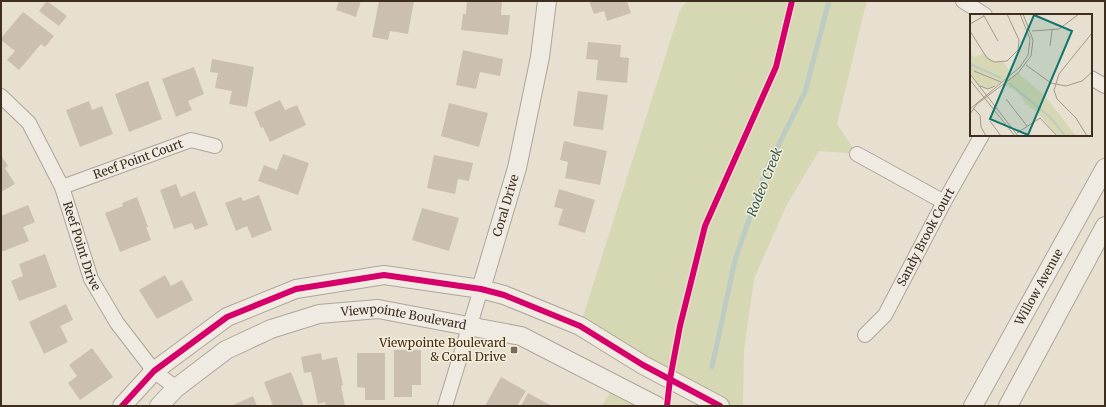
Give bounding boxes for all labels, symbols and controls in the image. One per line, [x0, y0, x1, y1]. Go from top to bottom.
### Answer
inset map [970, 14, 1092, 136]
street label: Reef Point Court [91, 135, 185, 182]
water label: Rodeo Creek [743, 145, 786, 219]
street label: Coral Drive [489, 173, 522, 238]
street label: Sandy Brook Court [893, 185, 957, 289]
street label: Reef Point Drive [60, 199, 104, 293]
street label: Willow Avenue [1011, 246, 1066, 329]
street label: Viewpointe Boulevard [339, 301, 468, 333]
place label: Viewpointe Boulevard & Coral Drive [378, 335, 506, 364]
marker: Viewpointe Boulevard & Coral Drive [509, 345, 519, 355]

